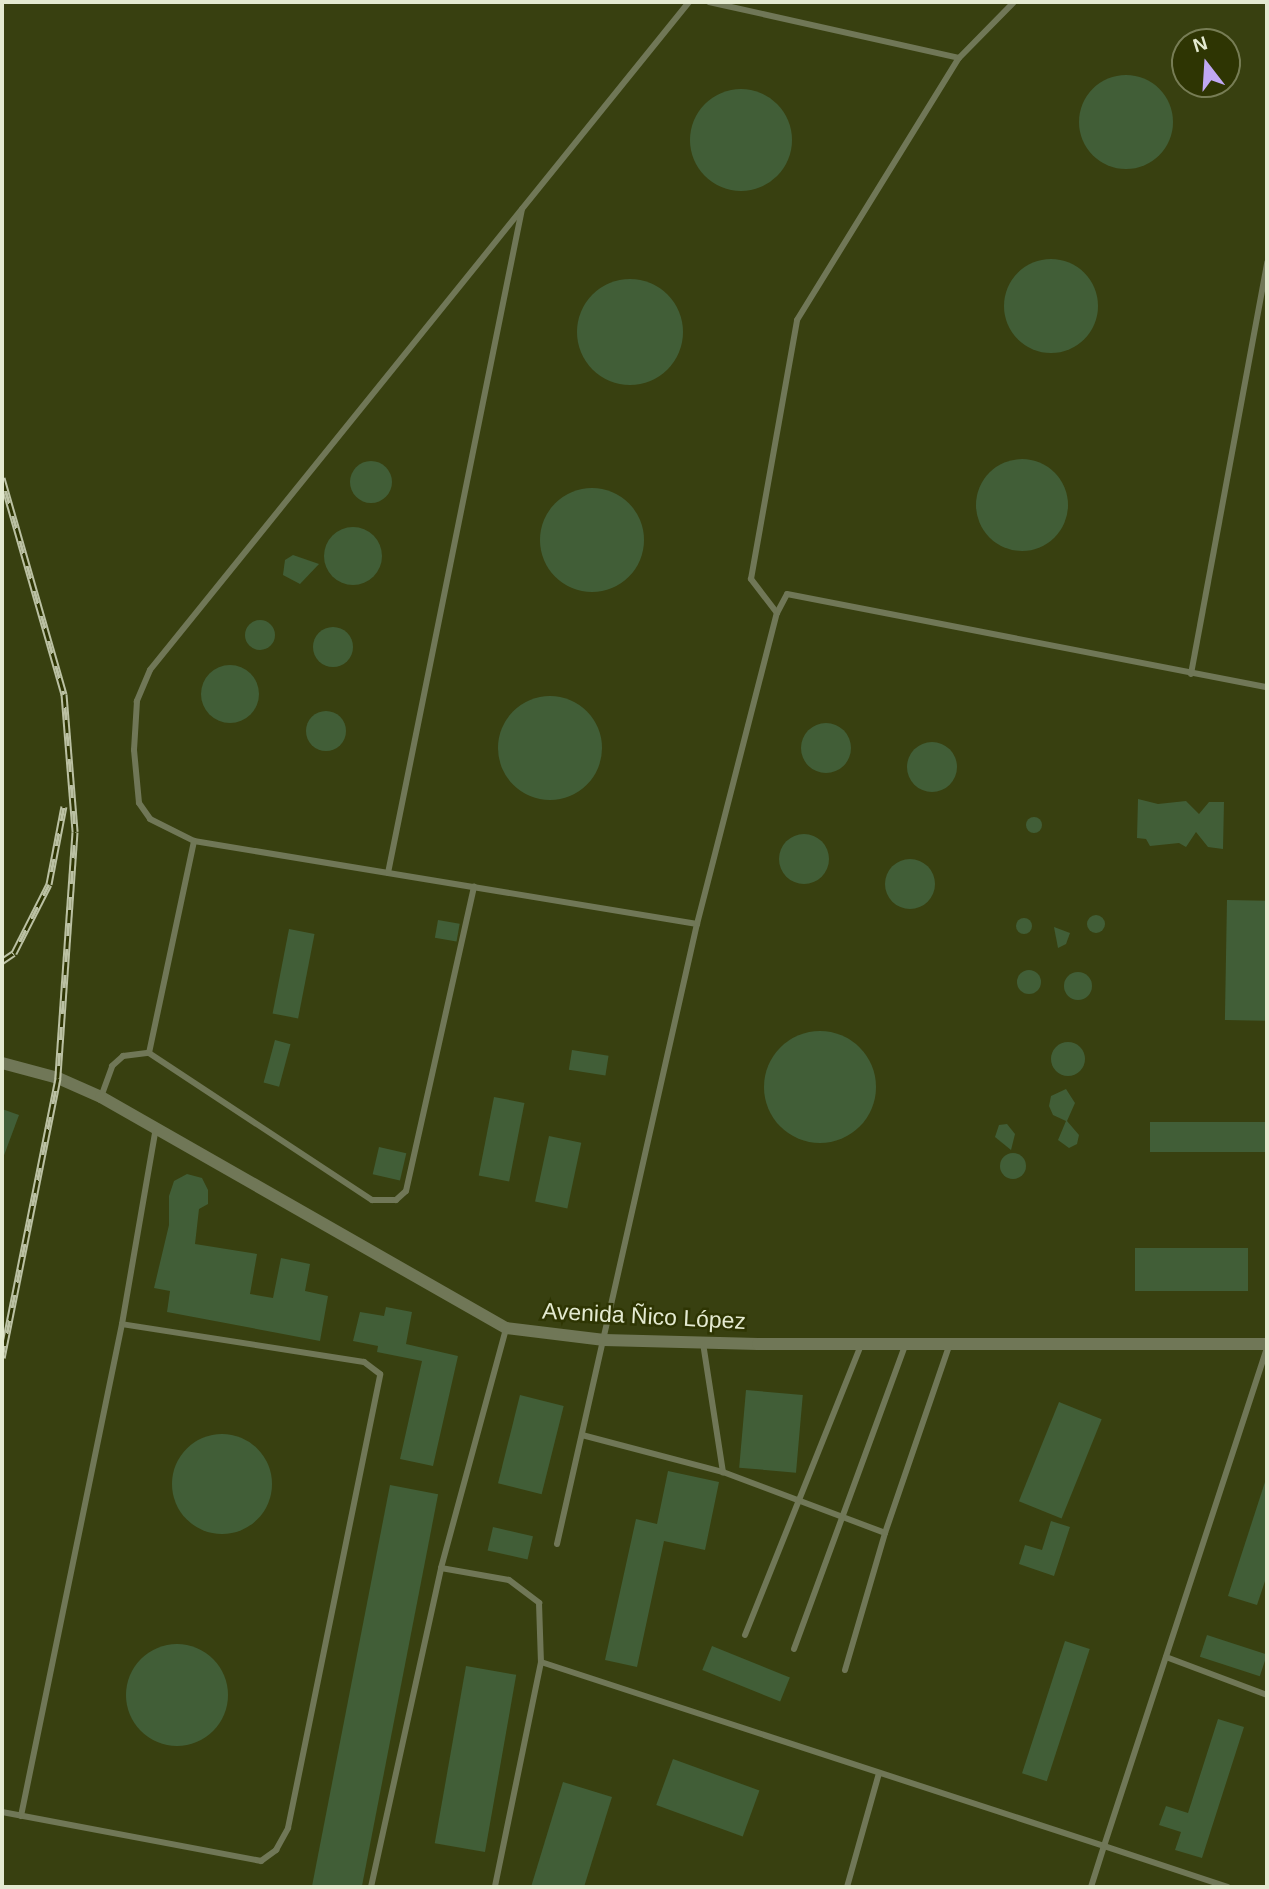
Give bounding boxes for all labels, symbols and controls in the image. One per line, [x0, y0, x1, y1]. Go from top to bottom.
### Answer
north arrow [1171, 28, 1241, 98]
text: N [1191, 32, 1210, 56]
street label: Avenida Ñico López [541, 1297, 747, 1335]

